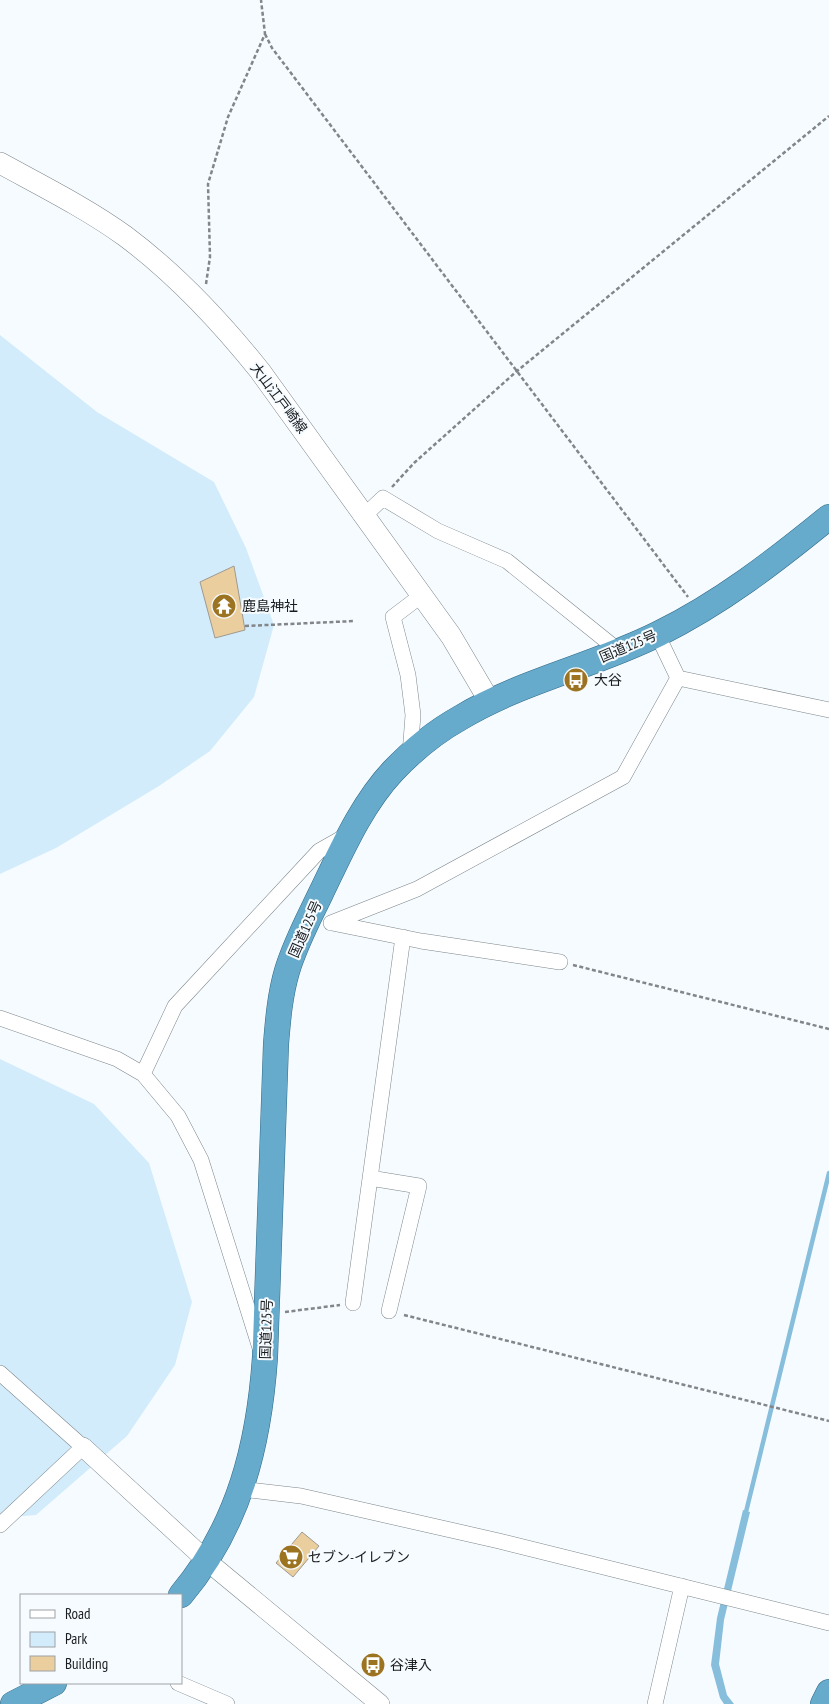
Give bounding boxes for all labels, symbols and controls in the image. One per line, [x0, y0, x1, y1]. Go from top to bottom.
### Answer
street label: 大山江戸崎線 [247, 359, 311, 437]
temple icon: 鹿島神社 [211, 593, 237, 619]
place label: 鹿島神社 [242, 597, 298, 615]
street label: 国道125号 [596, 626, 660, 666]
bus stop icon: 大谷 [563, 667, 589, 693]
place label: 大谷 [594, 671, 622, 689]
street label: 国道125号 [284, 898, 326, 960]
street label: 国道125号 [256, 1298, 276, 1360]
supermarket icon: セブン-イレブン [278, 1544, 304, 1570]
place label: セブン-イレブン [308, 1548, 410, 1566]
legend [20, 1594, 182, 1684]
text: Road [65, 1604, 91, 1623]
text: Park [65, 1629, 87, 1648]
bus stop icon: 谷津入 [360, 1652, 386, 1678]
text: Building [65, 1654, 108, 1673]
place label: 谷津入 [390, 1656, 432, 1674]

